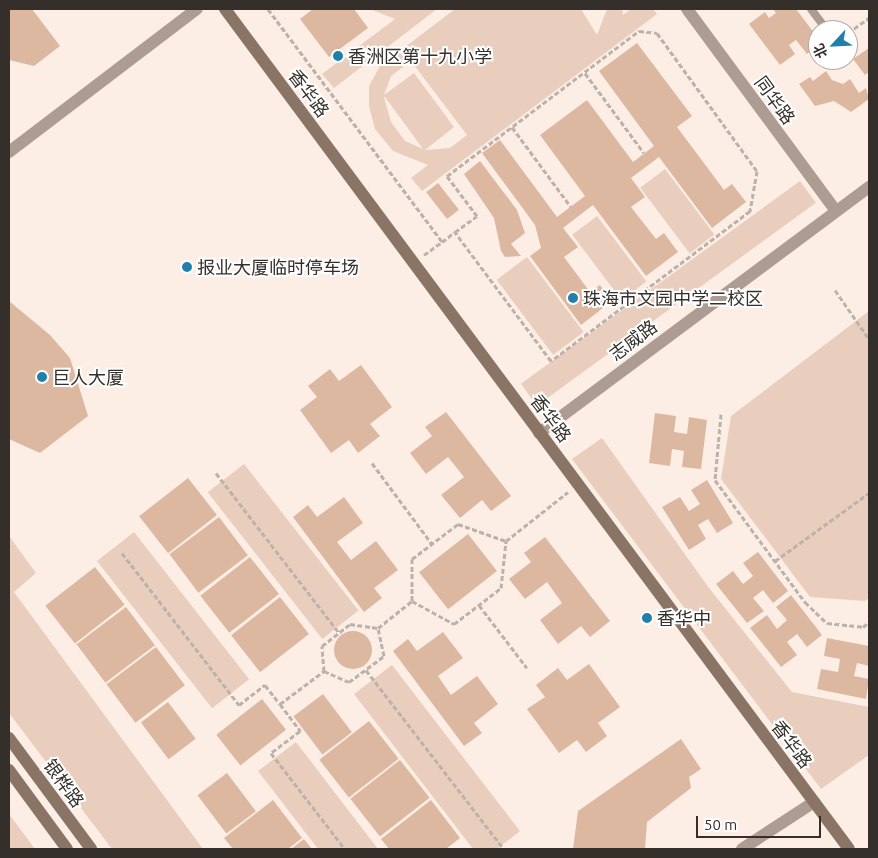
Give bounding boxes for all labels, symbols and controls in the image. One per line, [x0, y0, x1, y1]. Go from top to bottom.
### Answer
north arrow [808, 20, 858, 70]
text: 北 [810, 41, 831, 61]
place label: 香洲区第十九小学 [348, 45, 492, 67]
marker: 香洲区第十九小学 [332, 50, 344, 62]
street label: 香华路 [284, 65, 334, 121]
street label: 同华路 [750, 72, 800, 128]
place label: 报业大厦临时停车场 [197, 256, 359, 278]
marker: 报业大厦临时停车场 [181, 261, 193, 273]
place label: 珠海市文园中学二校区 [583, 287, 763, 309]
marker: 珠海市文园中学二校区 [567, 292, 579, 304]
street label: 志威路 [605, 315, 661, 365]
place label: 巨人大厦 [52, 366, 124, 388]
marker: 巨人大厦 [36, 371, 48, 383]
street label: 香华路 [526, 390, 576, 446]
place label: 香华中 [657, 607, 711, 629]
marker: 香华中 [641, 612, 653, 624]
street label: 香华路 [767, 716, 817, 772]
street label: 银桦路 [39, 755, 89, 811]
scale bar [698, 806, 823, 838]
text: 50 m [704, 816, 737, 833]

